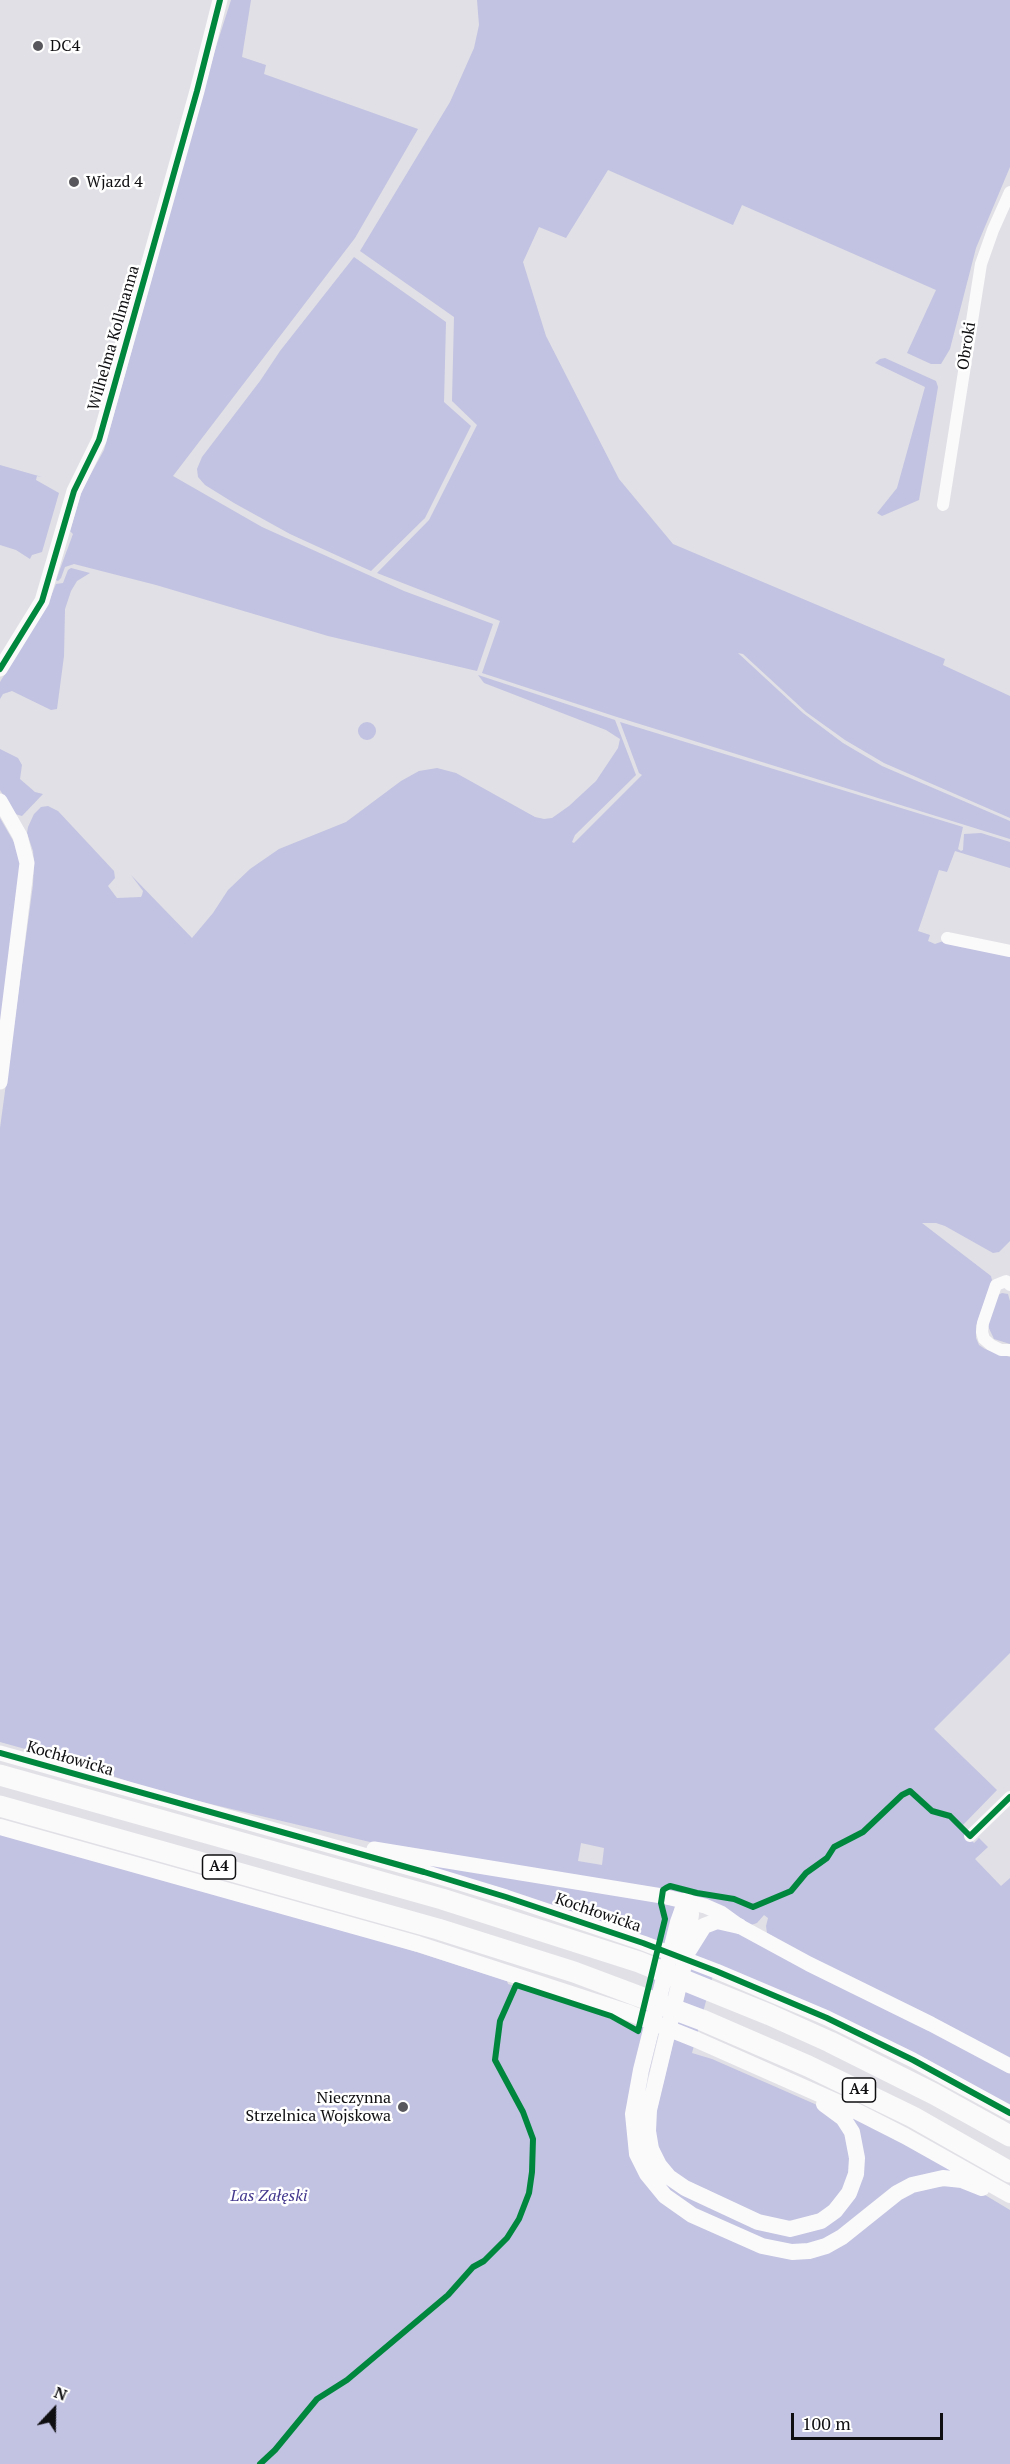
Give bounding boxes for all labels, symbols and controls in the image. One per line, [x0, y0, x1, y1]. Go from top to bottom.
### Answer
place label: DC4 [50, 36, 80, 56]
marker: DC4 [31, 39, 45, 53]
place label: Wjazd 4 [86, 172, 143, 192]
marker: Wjazd 4 [67, 175, 81, 189]
street label: Wilhelma Kollmanna [84, 263, 144, 413]
street label: Obroki [954, 320, 980, 372]
street label: Kochłowicka [24, 1737, 116, 1781]
road number: A4 [202, 1855, 236, 1879]
street label: Kochłowicka [553, 1889, 643, 1937]
road number: A4 [842, 2078, 876, 2102]
place label: Nieczynna Strzelnica Wojskowa [245, 2088, 391, 2126]
marker: Nieczynna Strzelnica Wojskowa [396, 2100, 410, 2114]
park label: Las Załęski [231, 2186, 307, 2206]
north arrow [24, 2380, 84, 2440]
text: N [51, 2381, 70, 2406]
scale bar [794, 2401, 946, 2439]
text: 100 m [802, 2411, 851, 2435]

